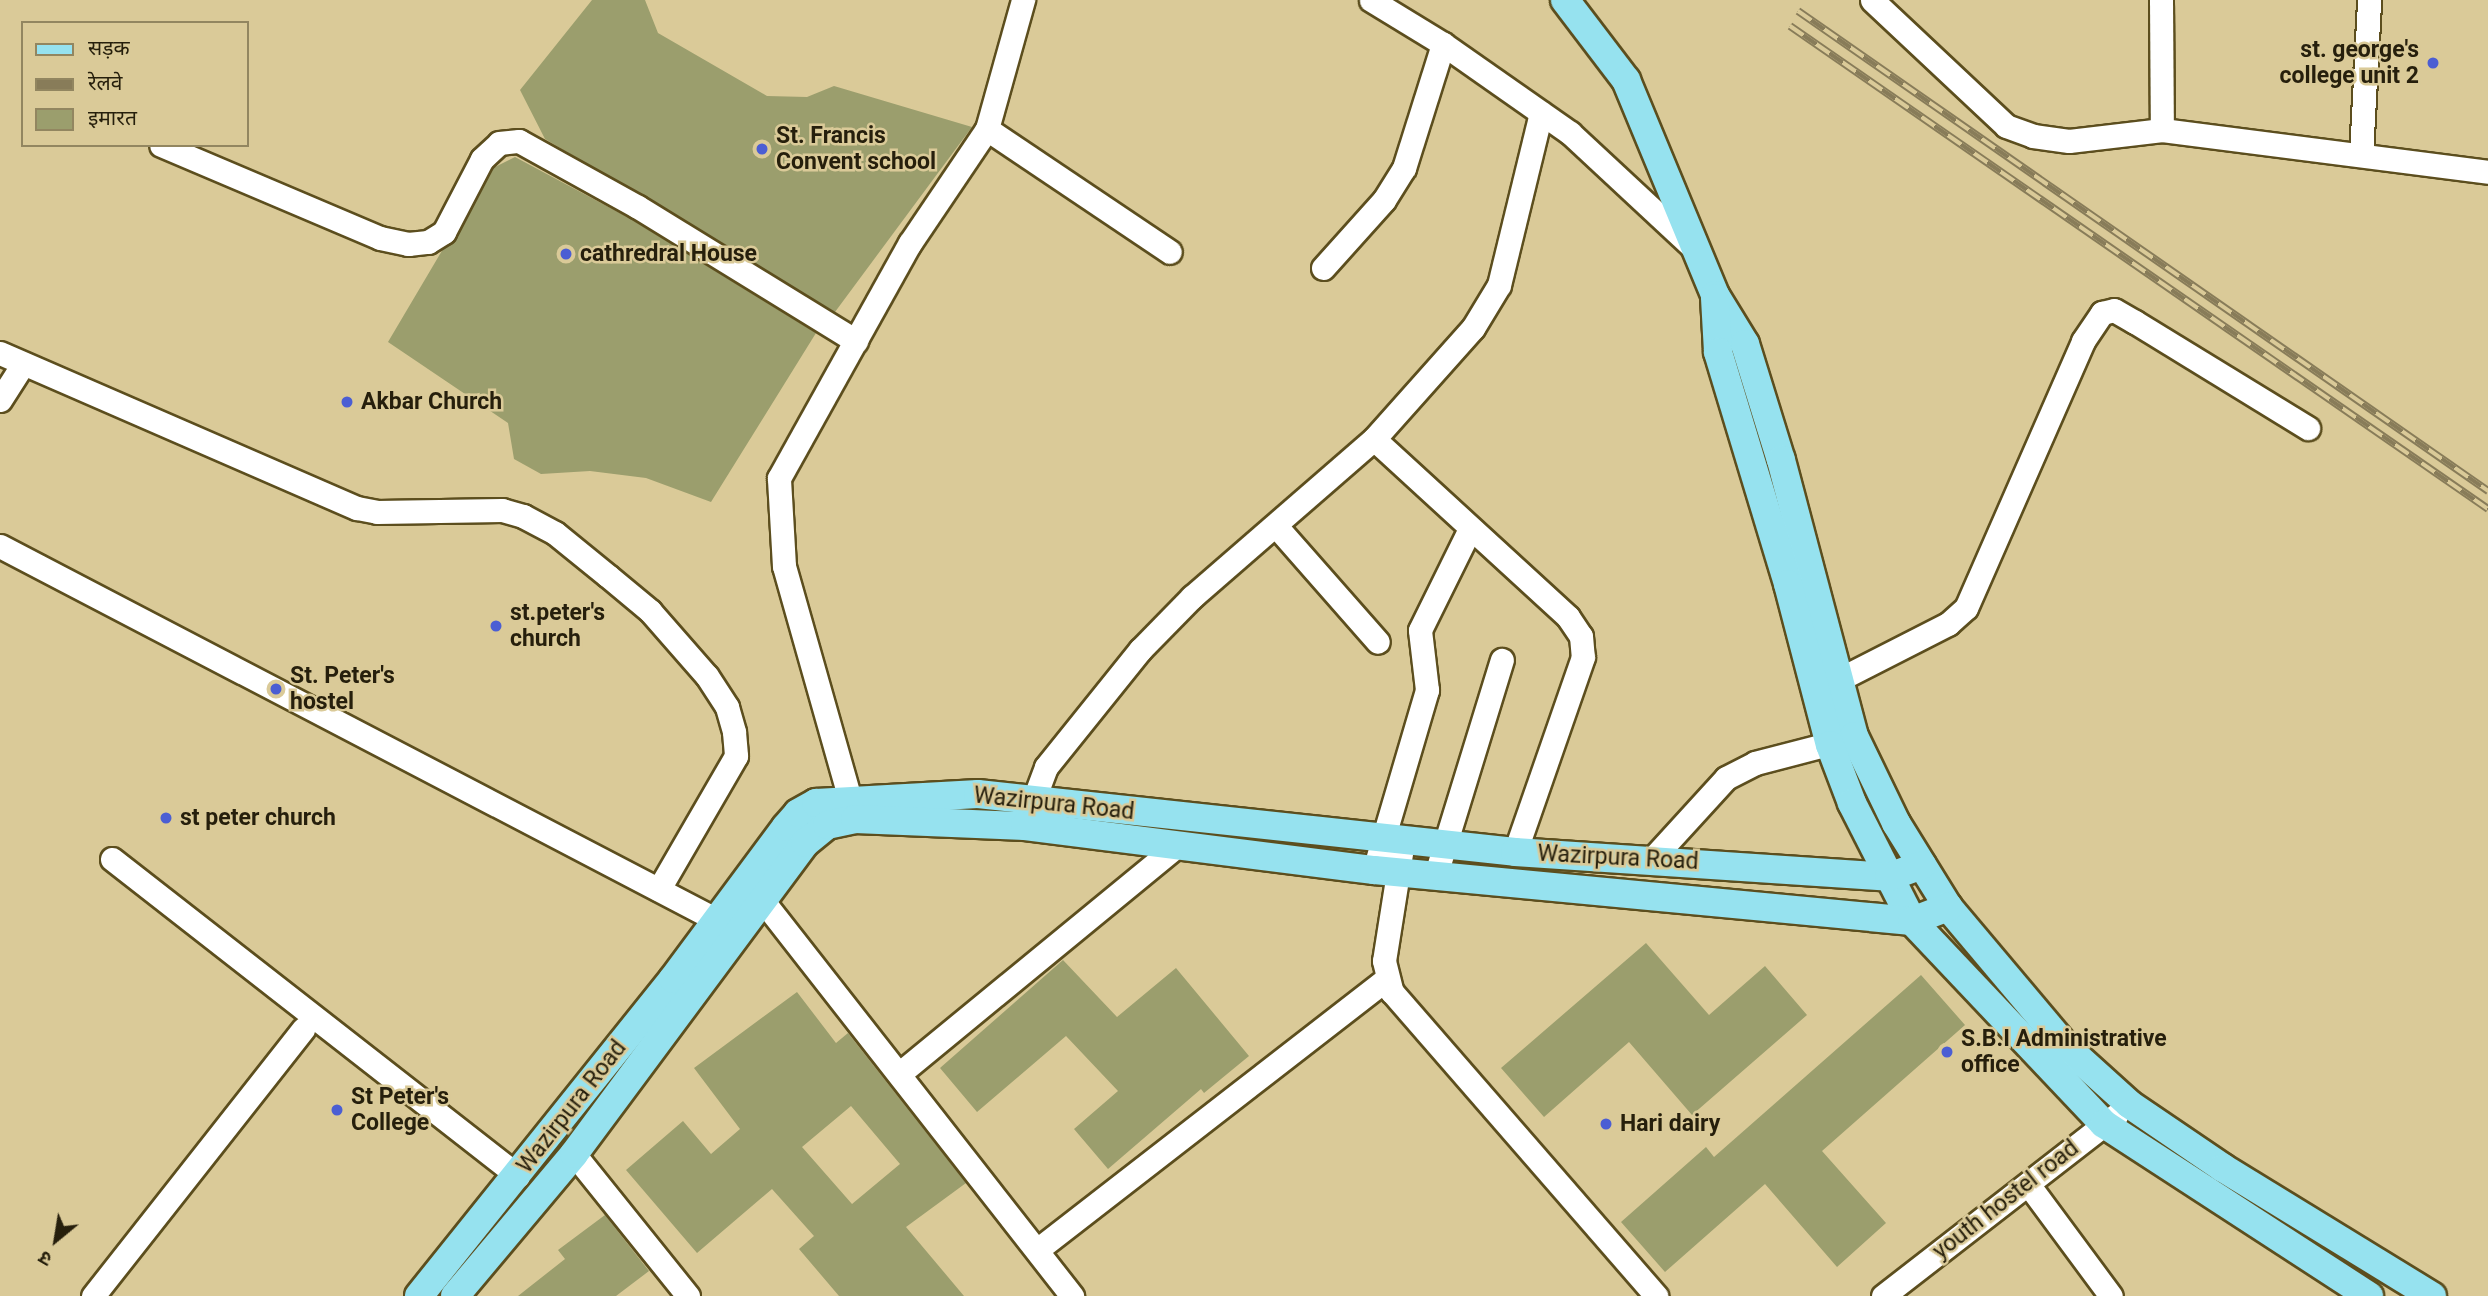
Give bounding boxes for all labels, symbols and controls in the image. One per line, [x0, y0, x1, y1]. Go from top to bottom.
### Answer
legend [21, 21, 248, 147]
text: सड़क [88, 36, 130, 60]
place label: st. george's college unit 2 [2280, 36, 2419, 90]
marker: st. george's college unit 2 [2425, 55, 2441, 71]
text: रेलवे [88, 71, 123, 95]
text: इमारत [88, 106, 137, 130]
place label: St. Francis Convent school [776, 122, 936, 176]
marker: St. Francis Convent school [754, 141, 770, 157]
place label: cathredral House [580, 240, 757, 268]
marker: cathredral House [558, 246, 574, 262]
place label: Akbar Church [361, 388, 502, 416]
marker: Akbar Church [339, 394, 355, 410]
place label: st.peter's church [510, 599, 605, 653]
marker: st.peter's church [488, 618, 504, 634]
place label: St. Peter's hostel [290, 662, 395, 716]
marker: St. Peter's hostel [268, 681, 284, 697]
street label: Wazirpura Road [972, 782, 1136, 826]
place label: st peter church [180, 804, 336, 832]
marker: st peter church [158, 810, 174, 826]
street label: Wazirpura Road [1537, 840, 1699, 876]
place label: S.B.I Administrative office [1961, 1025, 2167, 1079]
street label: Wazirpura Road [511, 1035, 633, 1179]
marker: S.B.I Administrative office [1939, 1044, 1955, 1060]
place label: St Peter's College [351, 1083, 449, 1137]
marker: St Peter's College [329, 1102, 345, 1118]
place label: Hari dairy [1620, 1110, 1720, 1138]
marker: Hari dairy [1598, 1116, 1614, 1132]
street label: youth hostel road [1928, 1135, 2084, 1265]
north arrow [21, 1205, 91, 1275]
text: उ [35, 1246, 56, 1271]

